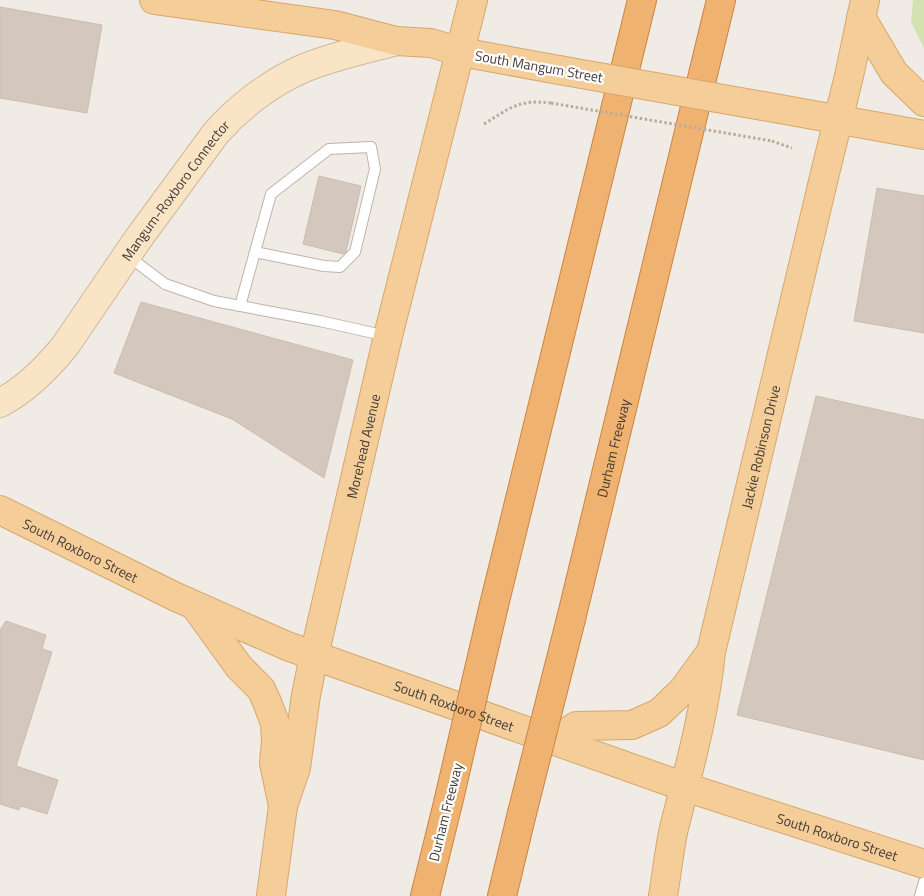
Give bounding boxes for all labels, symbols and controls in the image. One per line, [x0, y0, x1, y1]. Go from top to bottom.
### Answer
street label: South Mangum Street [473, 44, 605, 88]
street label: Mangum-Roxboro Connector [116, 114, 234, 265]
street label: Jackie Robinson Drive [735, 383, 785, 510]
street label: Morehead Avenue [340, 392, 385, 500]
street label: Durham Freeway [590, 396, 635, 499]
street label: South Roxboro Street [19, 513, 142, 587]
street label: South Roxboro Street [391, 674, 517, 736]
street label: Durham Freeway [423, 760, 467, 863]
street label: South Roxboro Street [774, 807, 901, 865]

